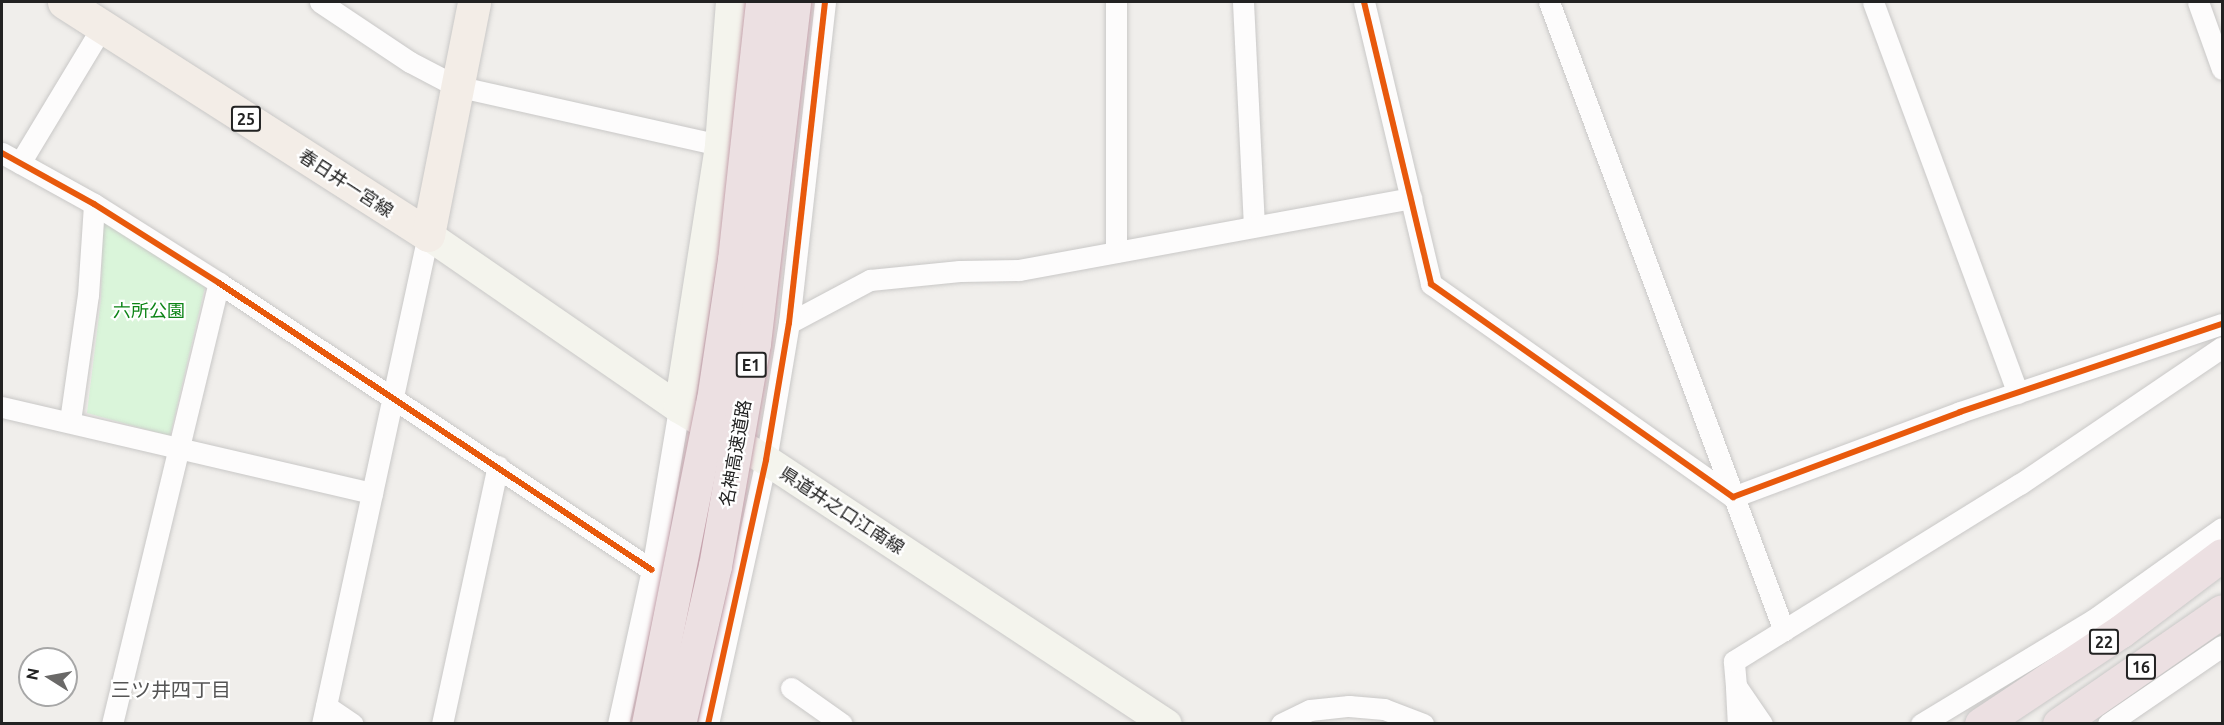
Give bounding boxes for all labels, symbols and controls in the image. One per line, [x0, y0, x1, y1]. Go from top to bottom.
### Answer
road number: 25 [230, 106, 262, 132]
street label: 春日井一宮線 [295, 145, 397, 221]
park label: 六所公園 [113, 299, 185, 321]
road number: E1 [734, 352, 768, 378]
street label: 名神高速道路 [715, 398, 755, 508]
street label: 県道井之口江南線 [776, 462, 908, 558]
road number: 22 [2088, 629, 2120, 655]
north arrow [18, 647, 78, 707]
road number: 16 [2124, 654, 2158, 680]
text: N [22, 666, 42, 682]
district label: 三ツ井四丁目 [111, 677, 231, 701]

